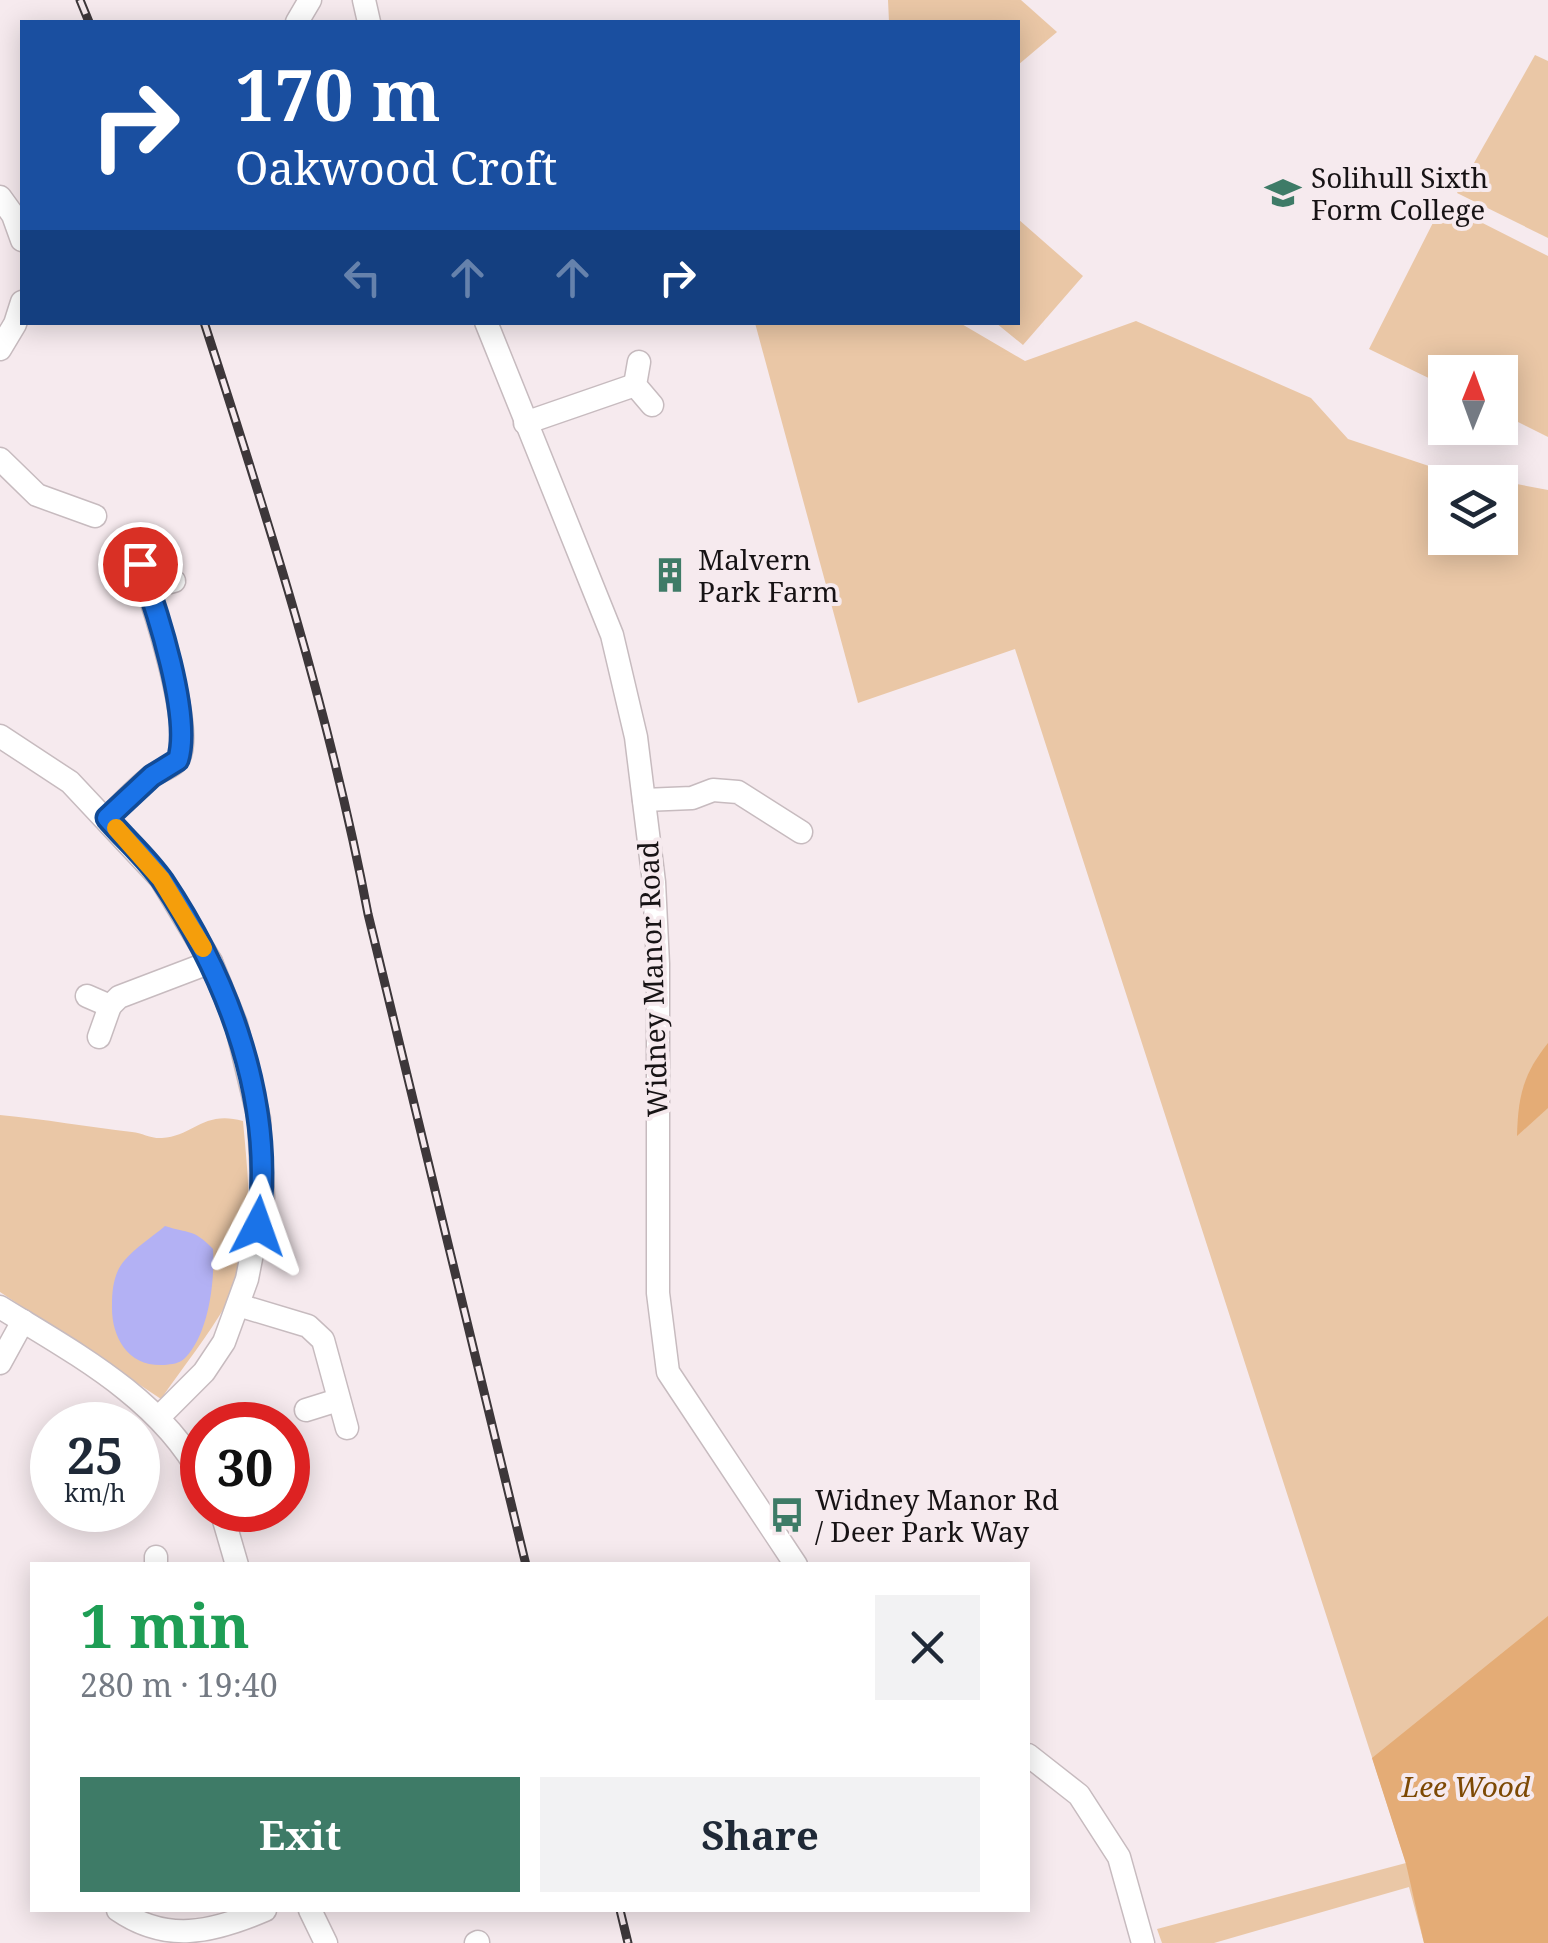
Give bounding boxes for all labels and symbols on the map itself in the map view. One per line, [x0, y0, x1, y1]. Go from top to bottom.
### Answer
place label: Solihull Sixth Form College [1311, 158, 1488, 228]
school or university icon: Solihull Sixth Form College [1264, 174, 1302, 212]
north arrow [1428, 355, 1518, 445]
pin [98, 522, 183, 607]
place label: Malvern Park Farm [698, 540, 838, 610]
building icon: Malvern Park Farm [651, 556, 689, 594]
street label: Widney Manor Road [628, 841, 676, 1117]
position arrow [206, 1174, 310, 1278]
speed limit sign: 30 [180, 1402, 310, 1532]
place label: Widney Manor Rd / Deer Park Way [815, 1480, 1059, 1550]
bus stop icon: Widney Manor Rd / Deer Park Way [768, 1496, 806, 1534]
park label: Lee Wood [1401, 1767, 1531, 1805]

